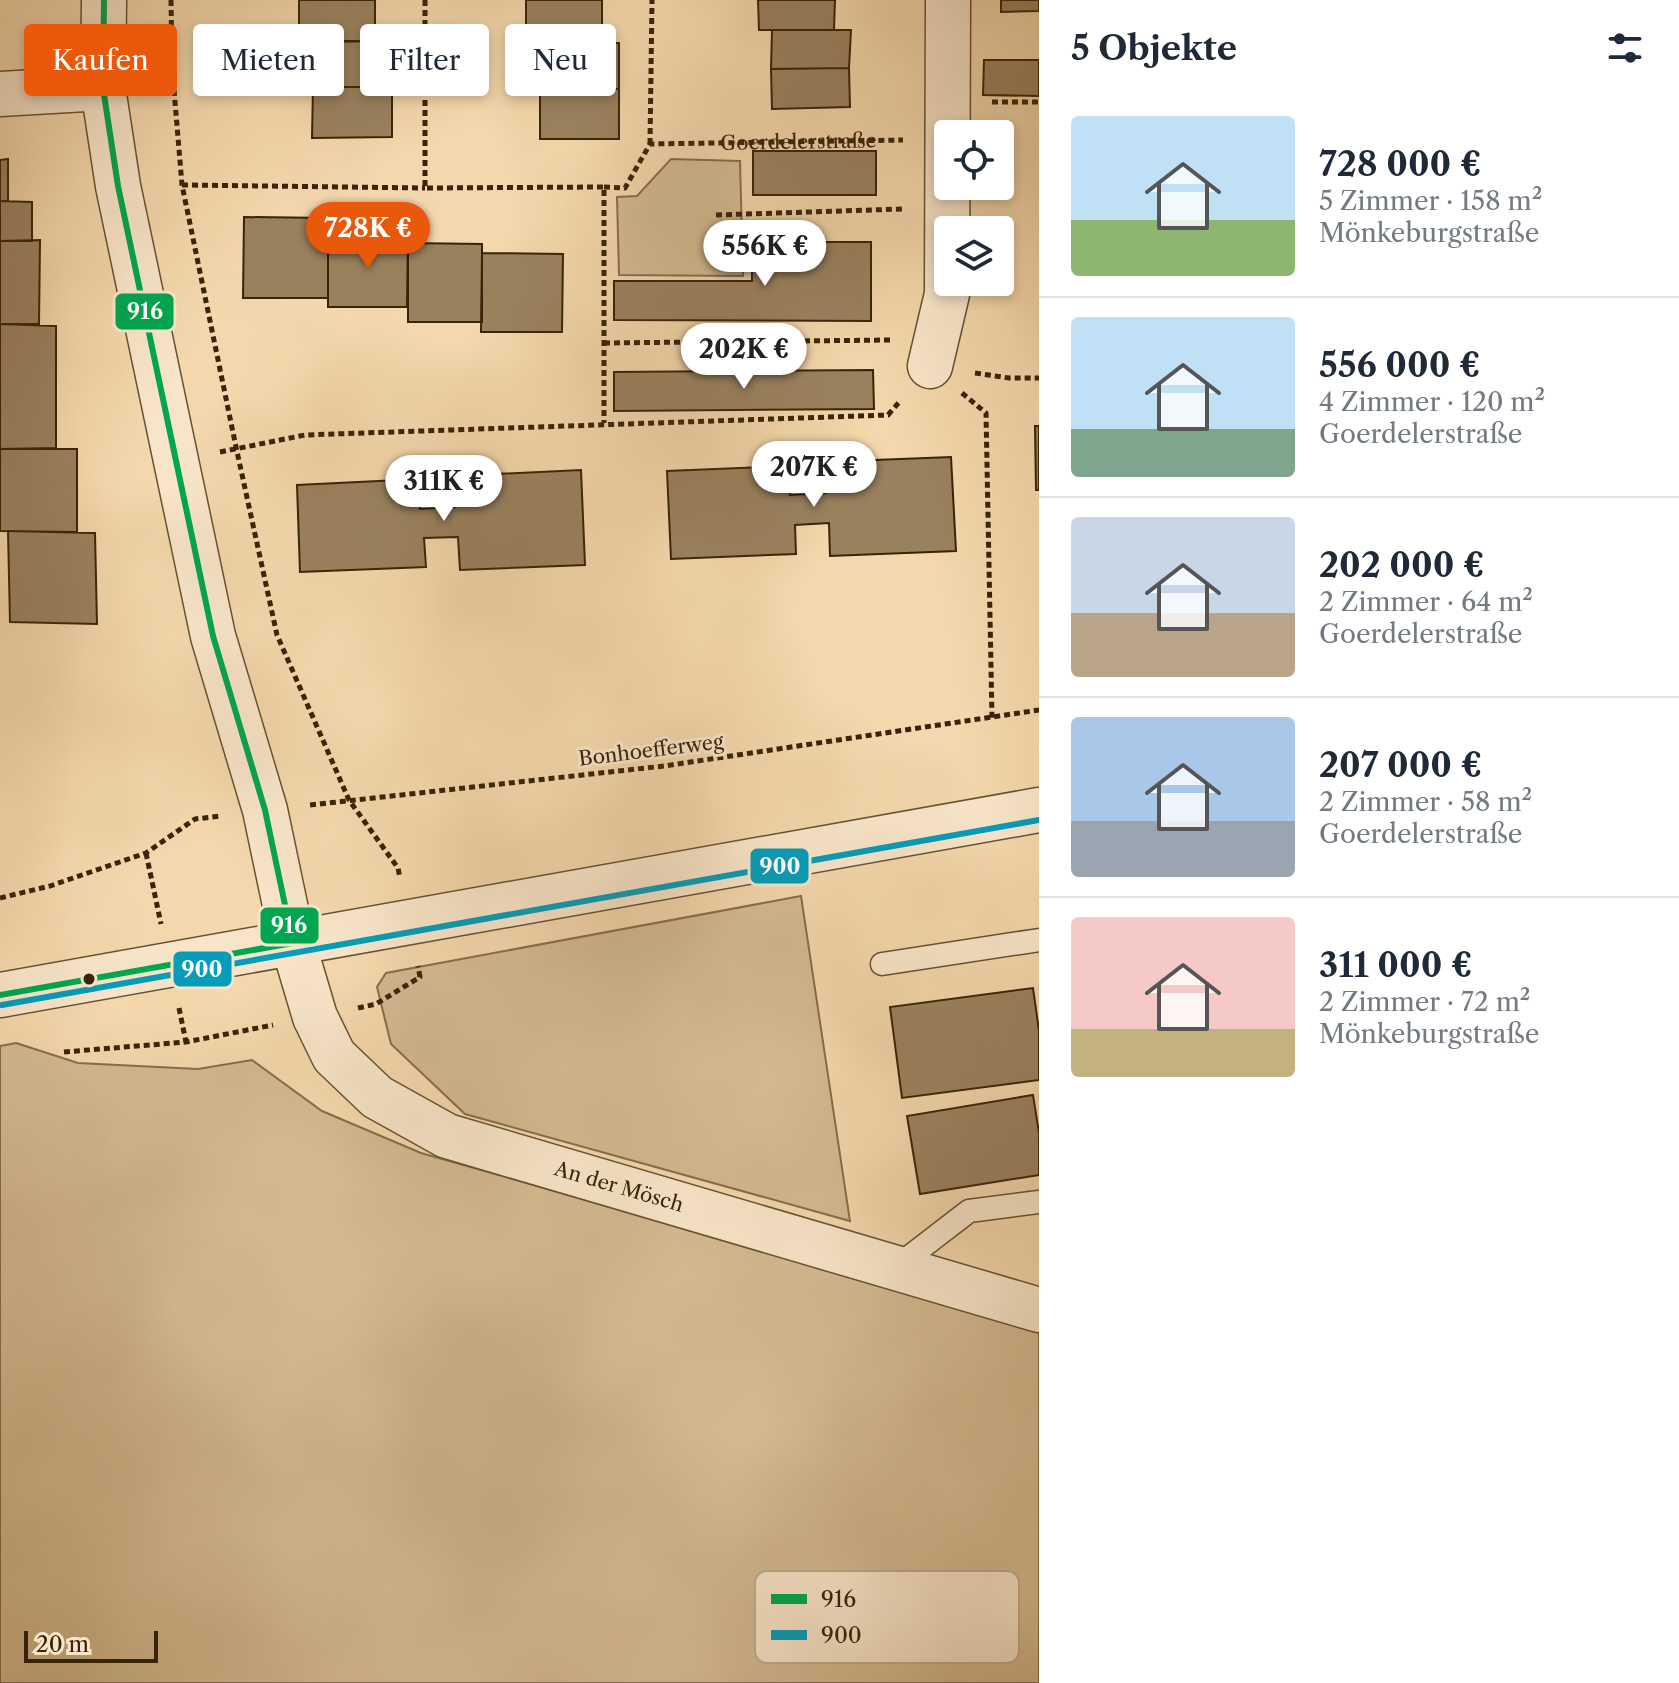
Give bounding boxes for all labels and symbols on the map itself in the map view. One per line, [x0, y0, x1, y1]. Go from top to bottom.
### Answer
street label: Goerdelerstraße [720, 128, 877, 155]
pin: 728K € [303, 202, 433, 270]
pin: 556K € [700, 220, 830, 288]
line badge: 916 [114, 292, 175, 331]
text: 916 [127, 298, 163, 325]
pin: 202K € [679, 323, 809, 391]
pin: 207K € [749, 441, 879, 509]
pin: 311K € [379, 455, 509, 523]
street label: Bonhoefferweg [577, 729, 725, 771]
line badge: 900 [749, 847, 810, 885]
text: 900 [759, 853, 801, 880]
line badge: 916 [259, 906, 320, 945]
text: 916 [271, 912, 307, 939]
line badge: 900 [172, 950, 233, 988]
text: 900 [181, 956, 223, 983]
unlabelled marker [81, 971, 97, 987]
street label: An der Mösch [551, 1156, 687, 1217]
legend [755, 1571, 1019, 1663]
text: 916 [821, 1586, 856, 1613]
text: 900 [821, 1622, 862, 1649]
scale bar [24, 1627, 158, 1663]

